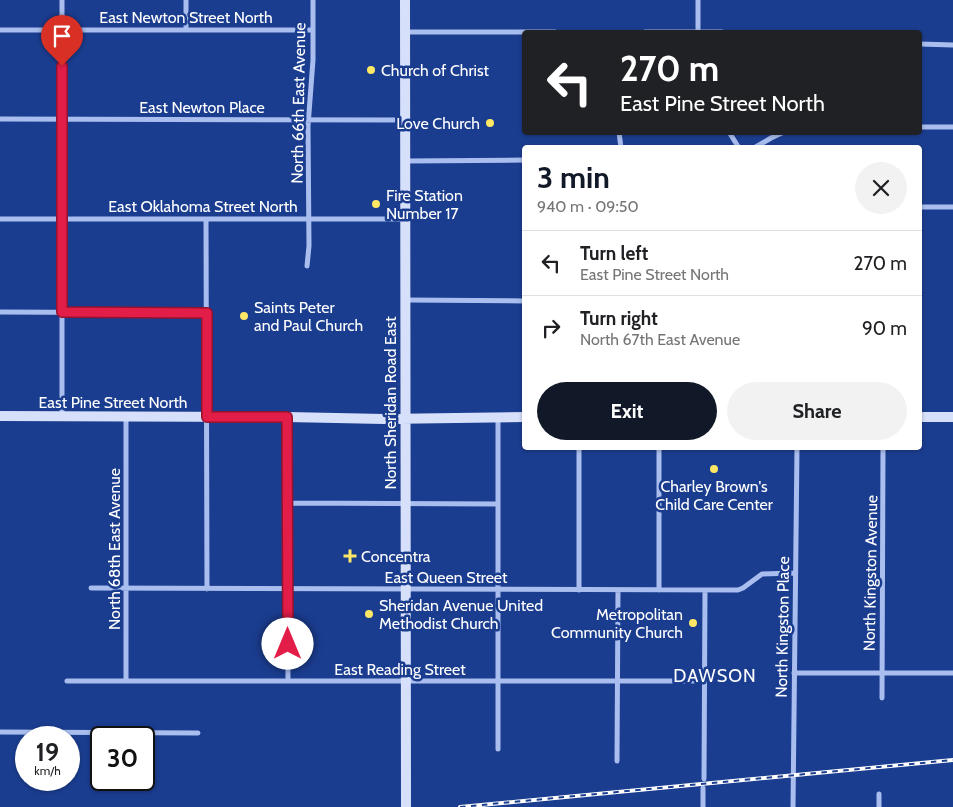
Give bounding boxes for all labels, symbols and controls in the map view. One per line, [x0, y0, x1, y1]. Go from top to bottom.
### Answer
street label: East Newton Street North [99, 8, 273, 27]
pin [41, 15, 83, 66]
icon: arrive [48, 22, 76, 50]
street label: North 66th East Avenue [288, 22, 309, 184]
text: 270 m [620, 47, 719, 90]
icon: left [537, 50, 602, 115]
place label: Church of Christ [381, 61, 490, 80]
marker: Church of Christ [365, 64, 377, 76]
text: East Pine Street North [620, 90, 825, 117]
street label: East Newton Place [139, 98, 265, 117]
place label: Love Church [396, 114, 480, 133]
marker: Love Church [484, 117, 496, 129]
text: 3 min [537, 159, 610, 196]
button: close [855, 162, 907, 214]
place label: Fire Station Number 17 [386, 186, 463, 223]
street label: East Oklahoma Street North [108, 197, 298, 216]
text: 940 m · 09:50 [537, 197, 639, 216]
marker: Fire Station Number 17 [370, 198, 382, 210]
text: Turn left [580, 242, 648, 265]
icon: left [537, 249, 565, 277]
text: 270 m [853, 252, 907, 275]
text: East Pine Street North [580, 265, 729, 284]
place label: Saints Peter and Paul Church [254, 298, 363, 335]
text: Turn right [580, 307, 658, 330]
marker: Saints Peter and Paul Church [238, 310, 250, 322]
icon: right [537, 314, 565, 342]
street label: North Sheridan Road East [381, 316, 400, 490]
text: 90 m [862, 317, 907, 340]
text: North 67th East Avenue [580, 330, 740, 349]
button: Exit [537, 382, 717, 440]
button: Share [727, 382, 907, 440]
street label: East Pine Street North [38, 393, 188, 412]
marker: Charley Brown's Child Care Center [708, 463, 720, 475]
street label: North 68th East Avenue [105, 468, 124, 630]
place label: Charley Brown's Child Care Center [655, 477, 774, 514]
street label: North Kingston Avenue [860, 495, 881, 651]
place label: Concentra [361, 547, 431, 566]
marker: Concentra [343, 549, 357, 563]
street label: North Kingston Place [772, 556, 793, 698]
street label: East Queen Street [385, 568, 508, 587]
place label: Sheridan Avenue United Methodist Church [379, 596, 543, 633]
place label: Metropolitan Community Church [551, 605, 683, 642]
marker: Sheridan Avenue United Methodist Church [363, 608, 375, 620]
position arrow [261, 617, 313, 669]
marker: Metropolitan Community Church [687, 617, 699, 629]
street label: East Reading Street [334, 660, 466, 679]
district label: DAWSON [673, 665, 757, 687]
speed limit sign: 30 [90, 726, 155, 791]
text: 19 [36, 737, 59, 767]
text: km/h [34, 763, 61, 778]

